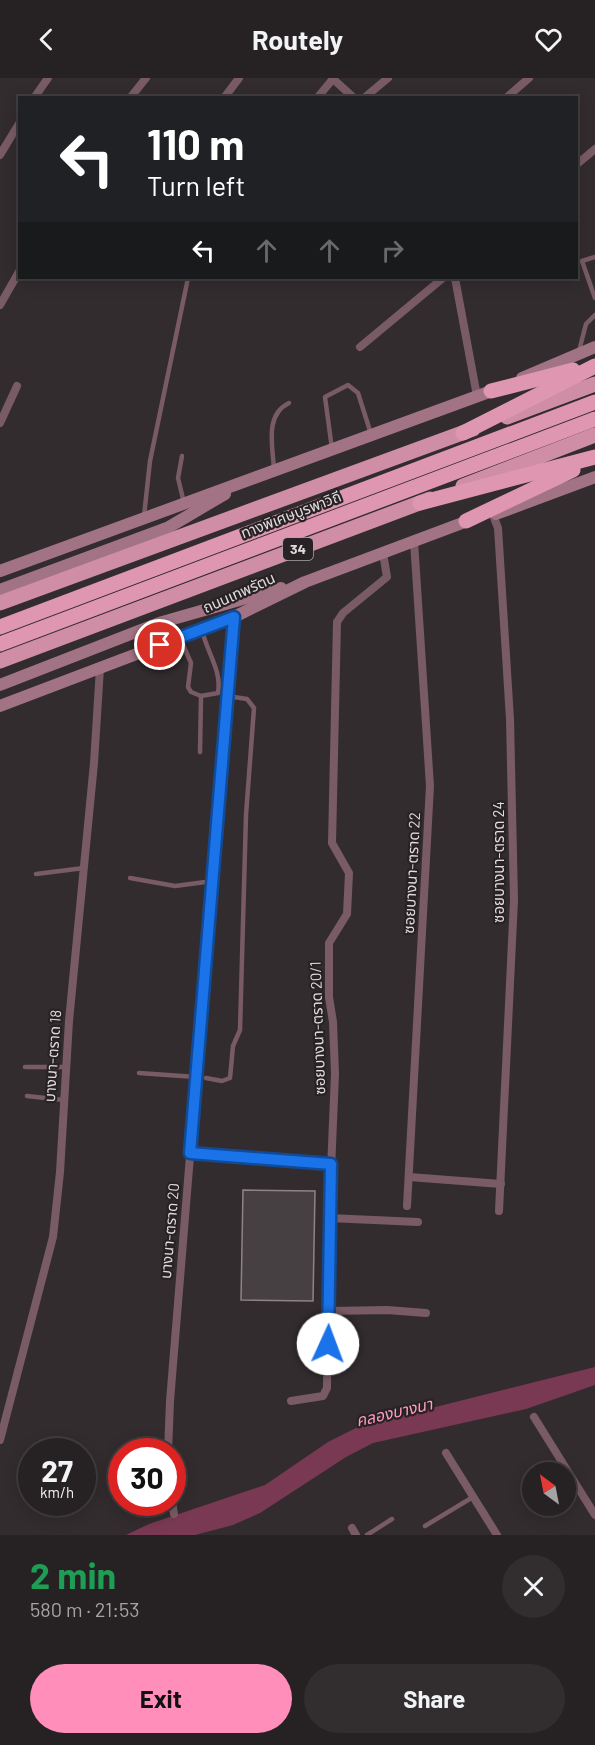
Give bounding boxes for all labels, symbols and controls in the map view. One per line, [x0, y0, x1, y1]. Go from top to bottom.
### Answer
icon: back [30, 23, 63, 56]
text: Routely [252, 23, 343, 55]
icon: heart [532, 23, 565, 56]
text: 110 m [147, 118, 244, 168]
icon: left [48, 120, 126, 198]
text: Turn left [147, 169, 245, 201]
icon: left [187, 234, 220, 267]
icon: ahead [250, 234, 283, 267]
icon: ahead [313, 234, 346, 267]
icon: right [376, 234, 409, 267]
street label: ทางพิเศษบูรพาวิถี [238, 487, 344, 542]
road number: 34 [283, 538, 313, 560]
street label: ถนนเทพรัตน [200, 568, 278, 616]
pin [134, 619, 185, 670]
icon: arrive [143, 628, 176, 661]
street label: ซอยบางนา-ตราด 24 [489, 801, 507, 923]
street label: ซอยบางนา-ตราด 22 [399, 812, 423, 934]
street label: ซอยบางนา-ตราด 20/1 [306, 961, 328, 1095]
street label: บางนา-ตราด 18 [40, 1009, 64, 1103]
street label: บางนา-ตราด 20 [156, 1182, 182, 1280]
position arrow [296, 1312, 360, 1376]
water label: คลองบางนา [354, 1393, 435, 1430]
speed limit sign: 30 [108, 1438, 186, 1516]
text: 27 [41, 1452, 73, 1488]
north arrow [522, 1462, 576, 1516]
map controls [522, 1462, 576, 1516]
text: km/h [40, 1483, 74, 1501]
text: 2 min [30, 1553, 116, 1596]
button: close [502, 1555, 565, 1618]
text: 580 m · 21:53 [30, 1597, 140, 1621]
button: Exit [30, 1664, 292, 1733]
button: Share [304, 1664, 565, 1733]

